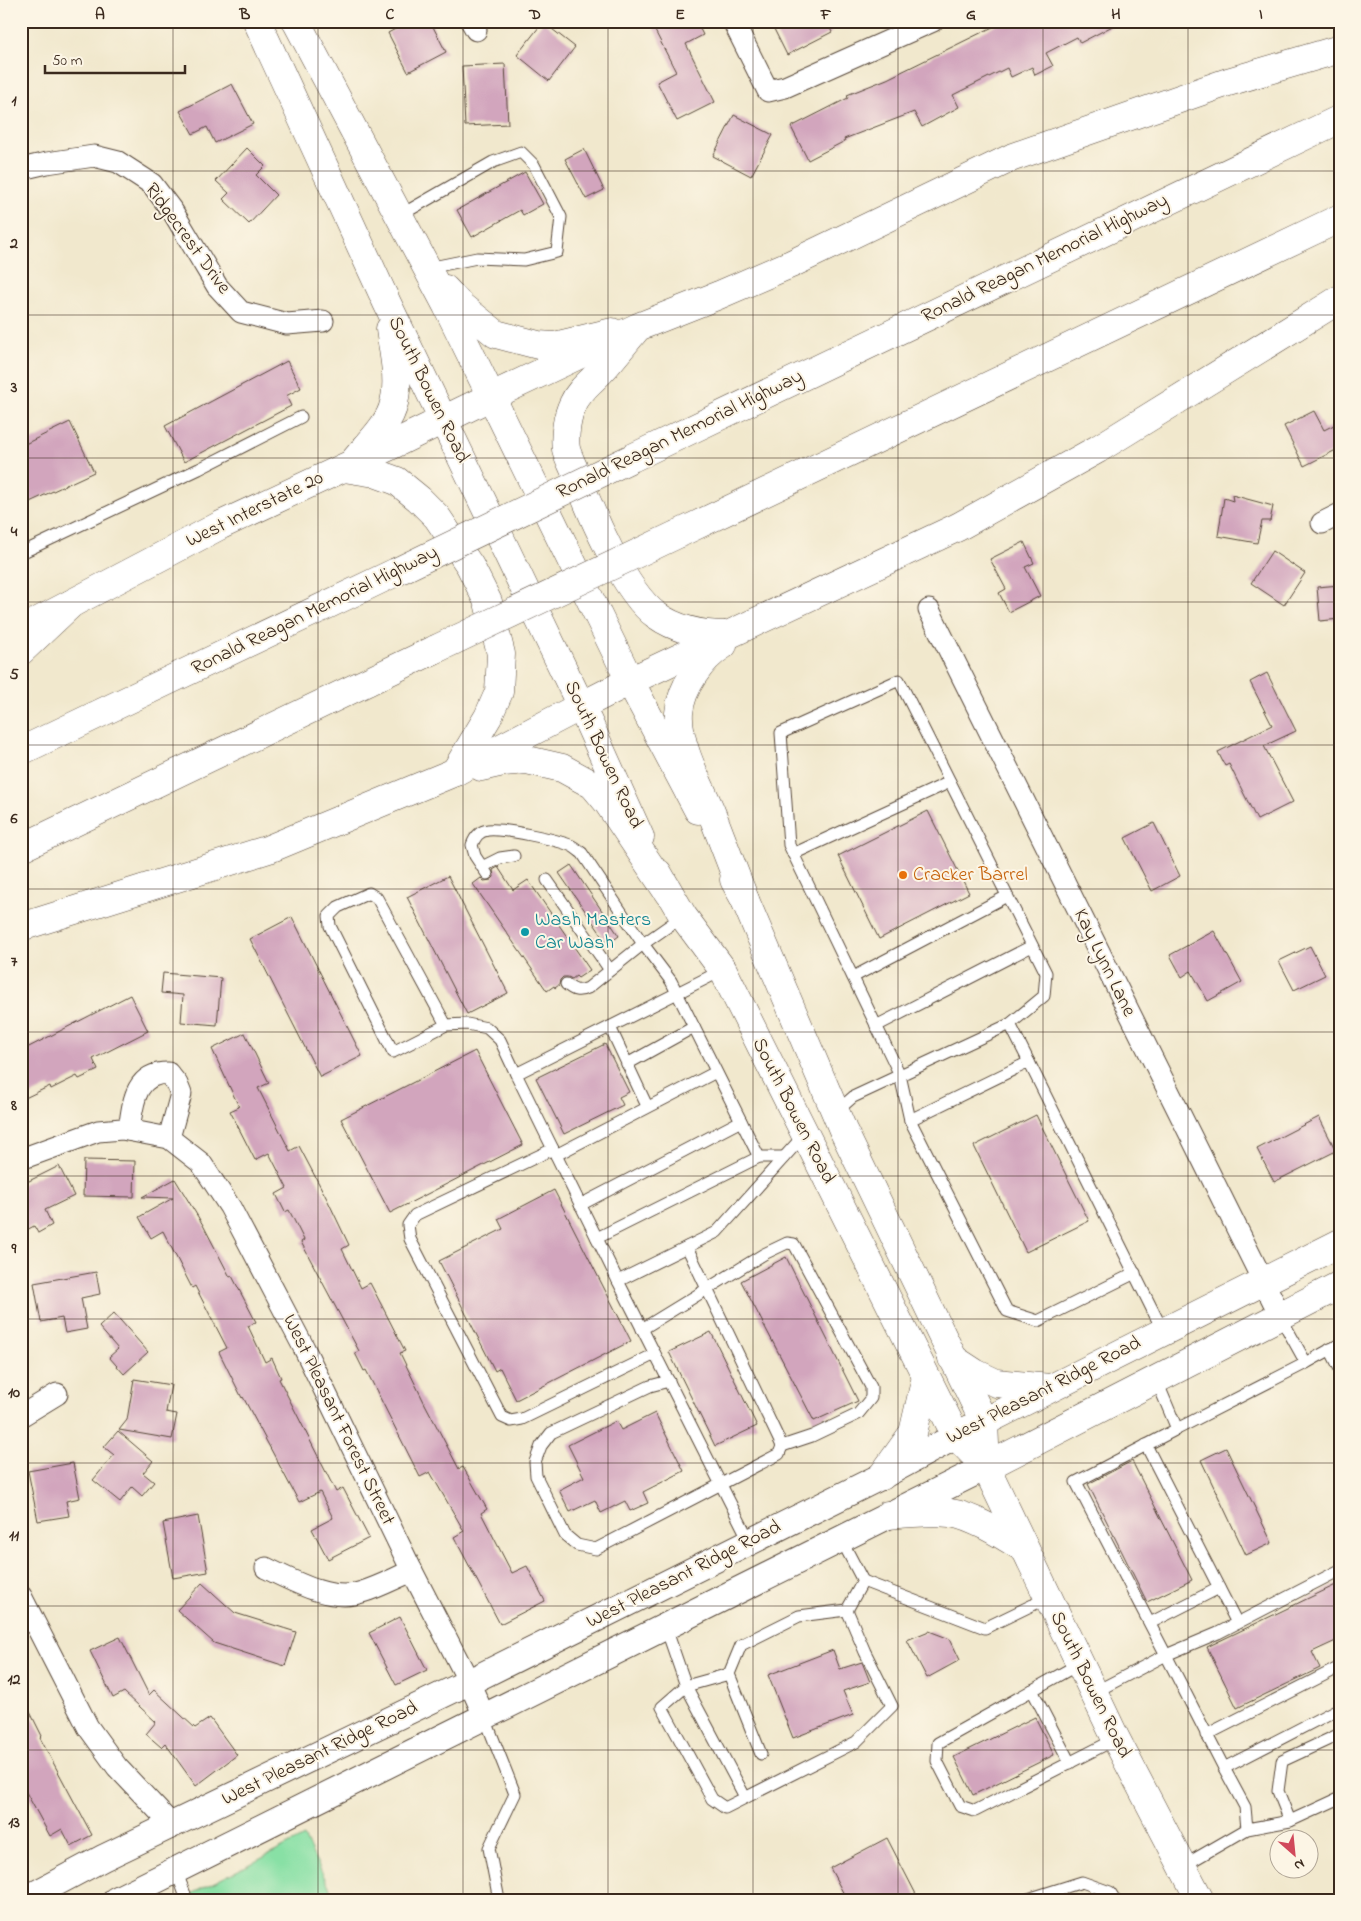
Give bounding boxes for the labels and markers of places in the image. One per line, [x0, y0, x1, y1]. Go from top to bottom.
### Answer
place label: Cracker Barrel [913, 861, 1028, 890]
marker: Cracker Barrel [897, 869, 909, 881]
place label: Wash Masters Car Wash [535, 906, 651, 958]
marker: Wash Masters Car Wash [519, 926, 531, 938]

